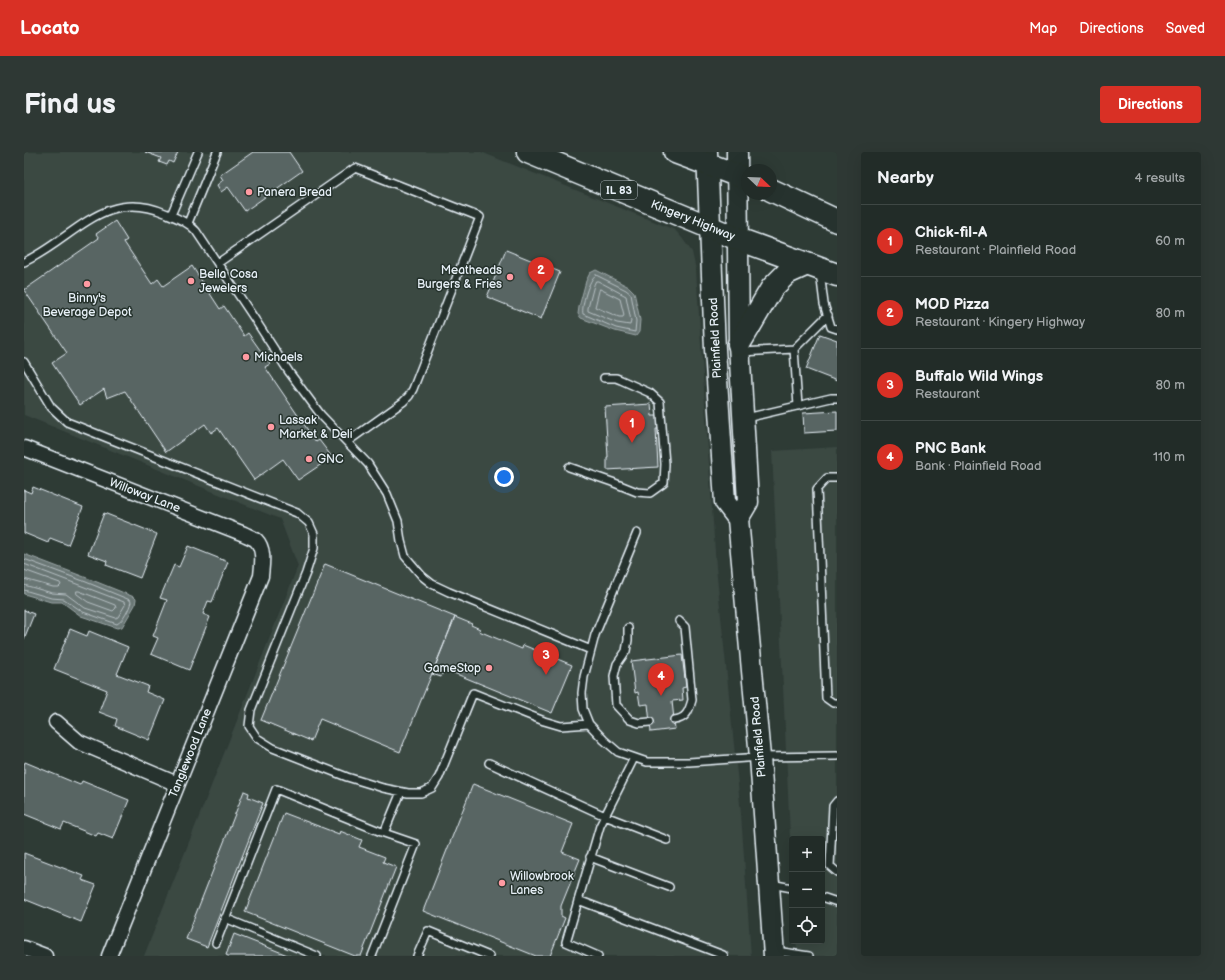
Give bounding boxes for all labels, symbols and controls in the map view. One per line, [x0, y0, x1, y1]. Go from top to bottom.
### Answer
text: Locato [20, 17, 80, 40]
text: Map [1029, 20, 1057, 37]
text: Directions [1079, 20, 1144, 37]
text: Saved [1166, 20, 1205, 37]
button: Directions [1100, 86, 1201, 123]
text: Find us [24, 88, 116, 121]
north arrow [741, 164, 777, 200]
text: Nearby [877, 168, 934, 188]
text: 4 results [1135, 170, 1185, 186]
road number: IL 83 [601, 181, 637, 199]
place label: Panera Bread [257, 185, 332, 200]
marker: Panera Bread [244, 187, 254, 197]
street label: Kingery Highway [649, 197, 738, 244]
text: Chick-fil-A [915, 223, 987, 242]
text: 1 [887, 233, 893, 249]
text: 60 m [1155, 233, 1185, 249]
text: Restaurant · Plainfield Road [915, 242, 1076, 258]
pin: 2 [528, 257, 554, 290]
place label: Meatheads Burgers & Fries [417, 263, 502, 292]
place label: Bella Cosa Jewelers [199, 267, 258, 296]
marker: Meatheads Burgers & Fries [505, 272, 515, 282]
marker: Bella Cosa Jewelers [186, 276, 196, 286]
marker: Binny's Beverage Depot [82, 279, 92, 289]
place label: Binny's Beverage Depot [42, 291, 132, 320]
text: MOD Pizza [915, 295, 989, 314]
street label: Plainfield Road [706, 297, 725, 379]
text: 2 [886, 305, 894, 321]
text: 80 m [1156, 305, 1185, 321]
text: Restaurant · Kingery Highway [915, 314, 1085, 330]
place label: Michaels [254, 350, 303, 365]
marker: Michaels [241, 352, 251, 362]
text: Buffalo Wild Wings [915, 367, 1043, 386]
text: 3 [886, 377, 894, 393]
text: 80 m [1156, 377, 1185, 393]
text: Restaurant [915, 386, 980, 402]
pin: 1 [619, 410, 645, 443]
place label: Lassak Market & Deli [279, 413, 353, 442]
marker: Lassak Market & Deli [266, 422, 276, 432]
text: PNC Bank [915, 439, 986, 458]
text: 4 [886, 449, 894, 465]
text: 110 m [1153, 449, 1185, 465]
place label: GNC [317, 452, 344, 467]
marker: GNC [304, 454, 314, 464]
text: Bank · Plainfield Road [915, 458, 1041, 474]
your location [494, 467, 514, 487]
street label: Willoway Lane [107, 475, 183, 516]
pin: 3 [533, 642, 559, 675]
place label: GameStop [424, 661, 481, 676]
marker: GameStop [484, 663, 494, 673]
pin: 4 [648, 663, 674, 696]
street label: Plainfield Road [747, 696, 770, 778]
street label: Tanglewood Lane [166, 706, 215, 800]
map controls [789, 836, 825, 944]
button: + [789, 836, 825, 872]
place label: Willowbrook Lanes [510, 869, 574, 898]
button: − [789, 872, 825, 908]
marker: Willowbrook Lanes [497, 878, 507, 888]
button: locate [789, 908, 825, 944]

